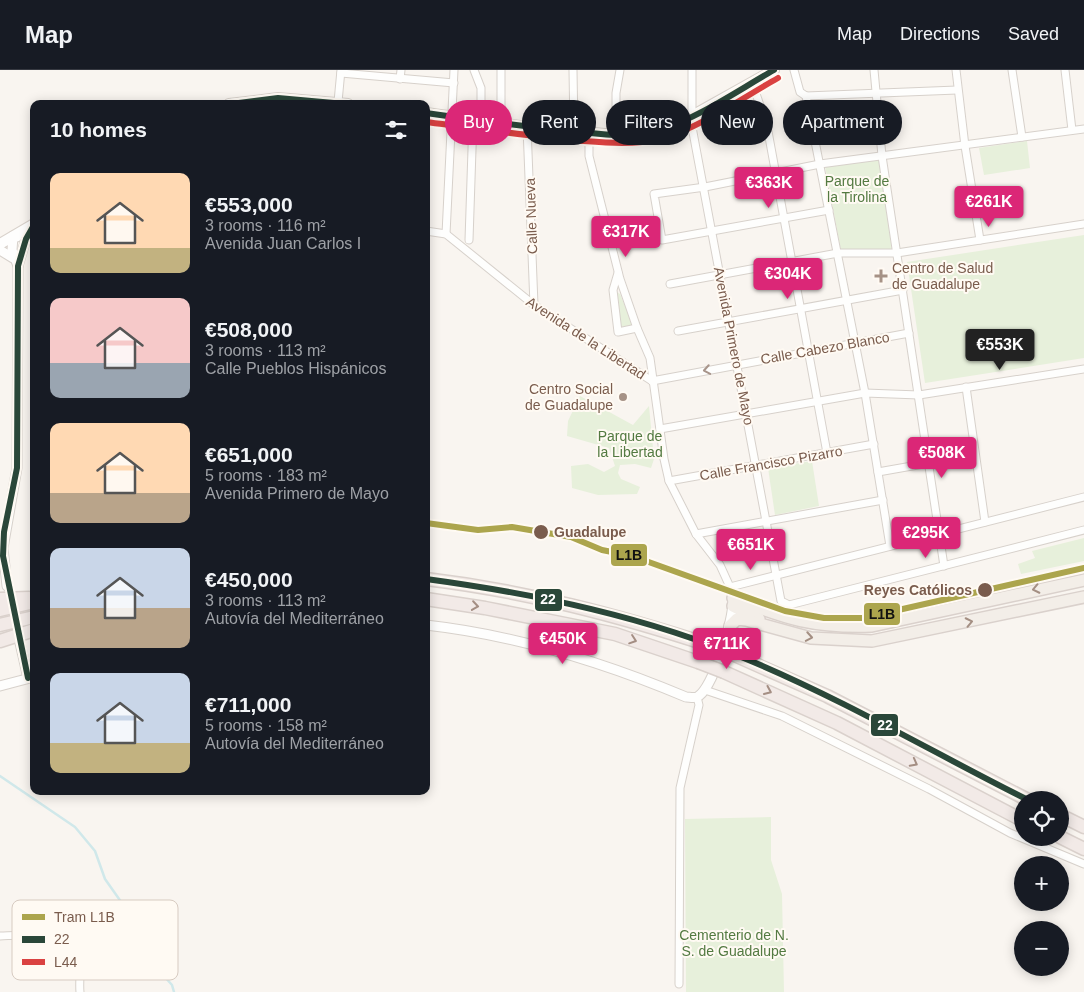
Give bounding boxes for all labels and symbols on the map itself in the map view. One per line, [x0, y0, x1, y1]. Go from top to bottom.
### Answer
pin: €363K [734, 166, 804, 209]
park label: Parque de la Tirolina [825, 173, 890, 205]
street label: Calle Nueva [522, 177, 540, 254]
pin: €261K [954, 186, 1024, 228]
pin: €317K [591, 216, 661, 258]
pin: €304K [753, 258, 823, 300]
place label: Centro de Salud de Guadalupe [892, 260, 993, 292]
street label: Avenida Primero de Mayo [711, 266, 757, 427]
marker: Centro de Salud de Guadalupe [874, 269, 888, 283]
street label: Avenida de la Libertad [523, 293, 649, 383]
pin: €553K [965, 328, 1035, 371]
street label: Calle Cabezo Blanco [759, 329, 891, 367]
one-way arrow [702, 365, 711, 375]
place label: Centro Social de Guadalupe [525, 381, 613, 413]
marker: Centro Social de Guadalupe [617, 391, 629, 403]
park label: Parque de la Libertad [597, 428, 663, 460]
pin: €508K [907, 436, 977, 479]
street label: Calle Francisco Pizarro [698, 443, 844, 483]
pin: €295K [891, 516, 961, 559]
marker: Guadalupe [532, 523, 550, 541]
place label: Guadalupe [554, 524, 627, 540]
pin: €651K [716, 528, 786, 571]
line badge: L1B [610, 543, 648, 567]
text: L1B [616, 547, 642, 563]
marker: Reyes Católicos [976, 581, 994, 599]
place label: Reyes Católicos [864, 582, 972, 598]
one-way arrow [1032, 584, 1041, 594]
line badge: 22 [534, 588, 563, 612]
text: 22 [540, 591, 556, 607]
one-way arrow [471, 600, 479, 611]
line badge: L1B [863, 602, 901, 626]
text: L1B [869, 606, 895, 622]
one-way arrow [965, 617, 974, 628]
pin: €450K [528, 622, 598, 665]
pin: €711K [692, 628, 762, 670]
one-way arrow [805, 631, 813, 641]
one-way arrow [629, 634, 637, 644]
one-way arrow [763, 684, 772, 695]
line badge: 22 [870, 713, 899, 737]
text: 22 [877, 717, 893, 733]
one-way arrow [909, 757, 918, 767]
legend [12, 900, 178, 980]
text: Tram L1B [54, 909, 115, 925]
park label: Cementerio de N. S. de Guadalupe [679, 927, 789, 959]
text: 22 [54, 931, 70, 947]
text: L44 [54, 954, 78, 970]

